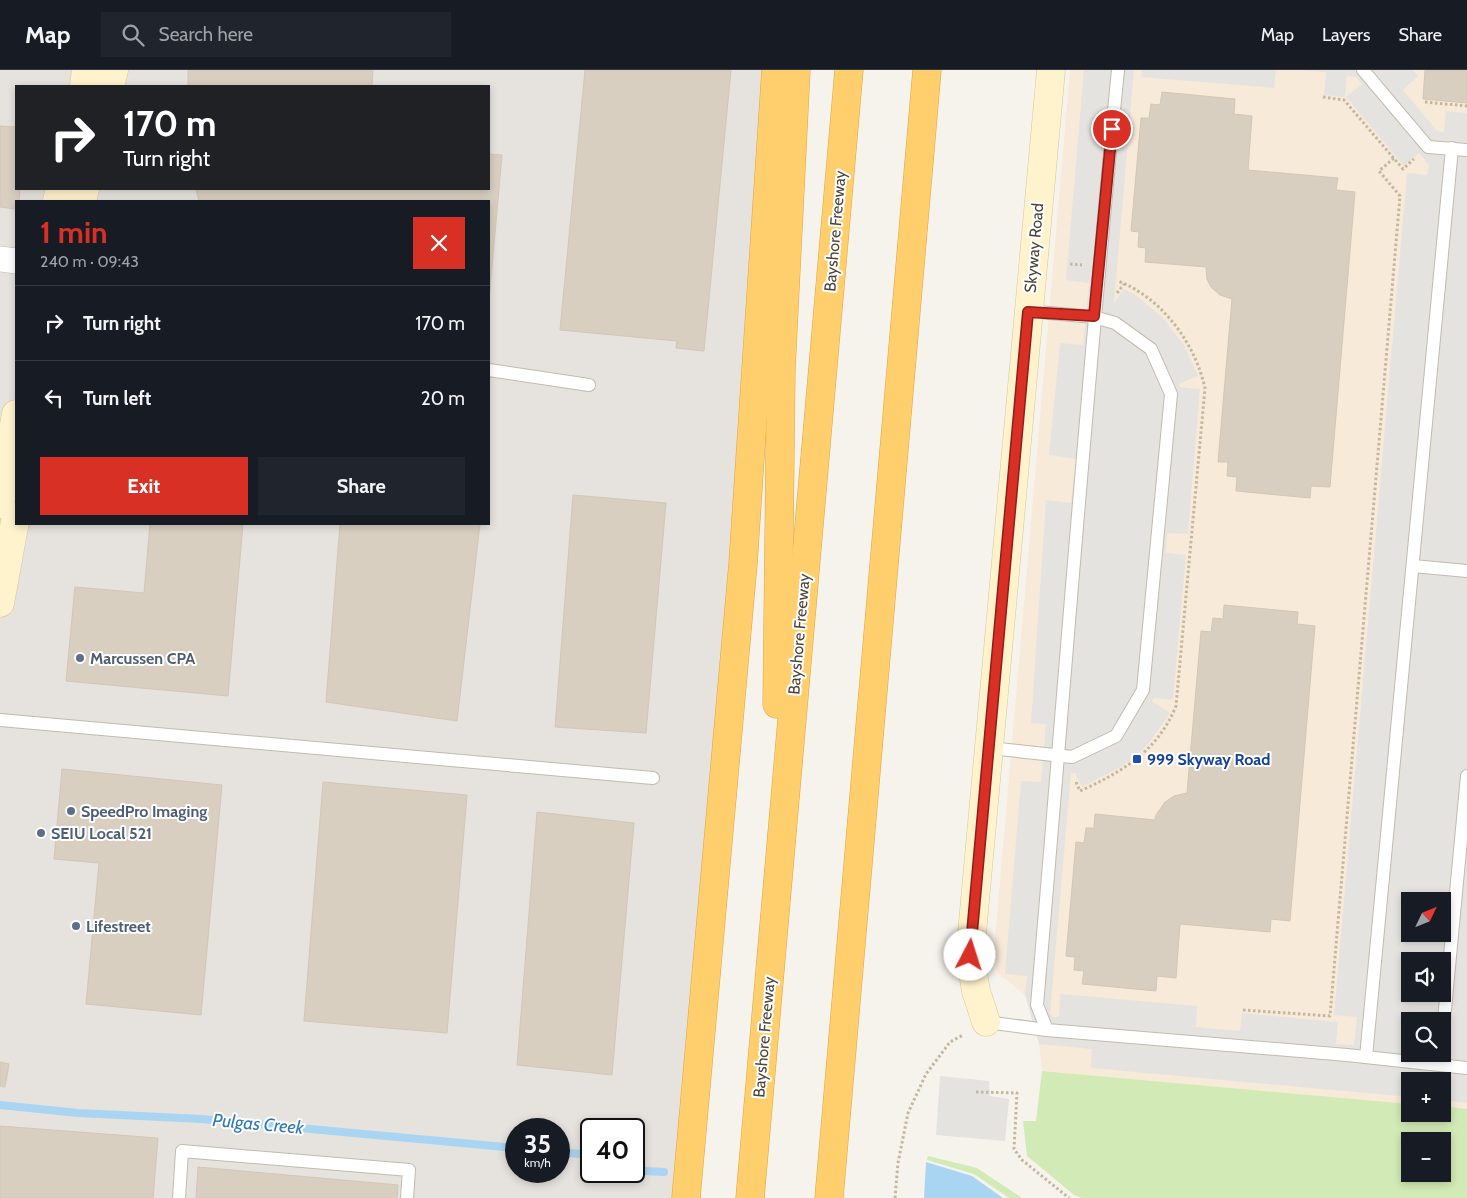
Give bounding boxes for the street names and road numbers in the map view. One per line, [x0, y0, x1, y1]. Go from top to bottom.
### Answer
street label: Bayshore Freeway [820, 170, 850, 292]
street label: Skyway Road [1021, 202, 1047, 294]
street label: Bayshore Freeway [784, 573, 814, 695]
street label: Bayshore Freeway [749, 976, 779, 1098]

